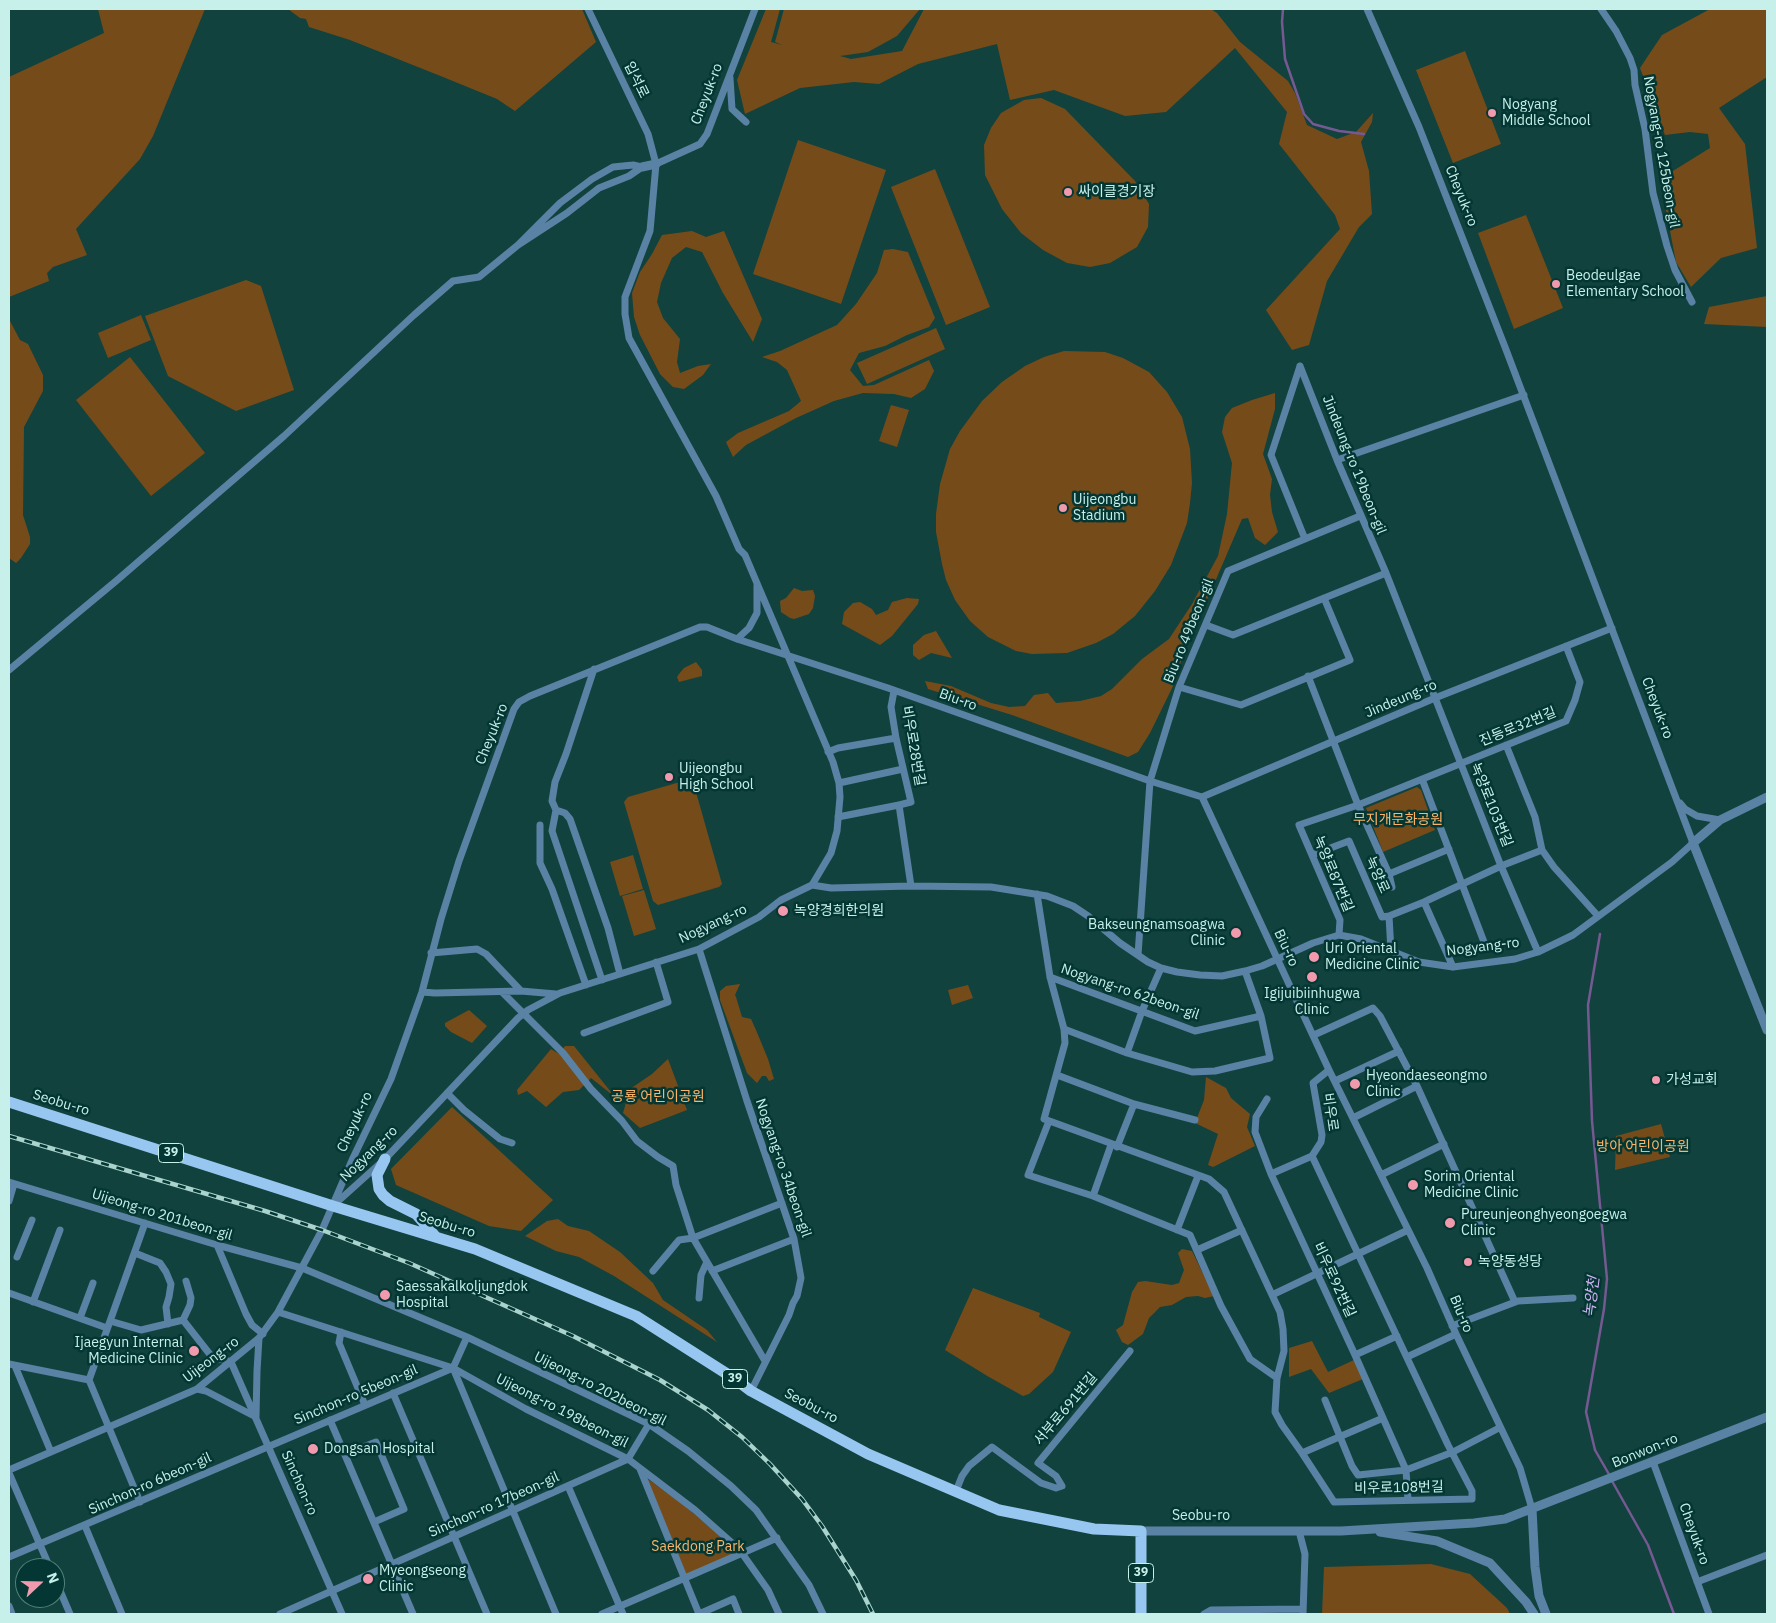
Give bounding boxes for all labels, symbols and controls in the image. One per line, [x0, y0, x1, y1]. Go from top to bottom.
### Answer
street label: 입석로 [620, 59, 652, 101]
street label: Cheyuk-ro [688, 61, 726, 127]
street label: Nogyang-ro 125beon-gil [1639, 75, 1683, 229]
place label: Nogyang Middle School [1502, 97, 1591, 130]
marker: Nogyang Middle School [1486, 107, 1498, 119]
street label: Cheyuk-ro [1441, 163, 1481, 229]
place label: 싸이클경기장 [1078, 184, 1155, 200]
marker: 싸이클경기장 [1062, 186, 1074, 198]
place label: Beodeulgae Elementary School [1566, 268, 1684, 300]
marker: Beodeulgae Elementary School [1550, 278, 1562, 290]
street label: Jindeung-ro 19beon-gil [1318, 393, 1390, 537]
place label: Uijeongbu Stadium [1073, 492, 1136, 524]
marker: Uijeongbu Stadium [1057, 502, 1069, 514]
street label: Biu-ro 49beon-gil [1160, 576, 1218, 686]
street label: Cheyuk-ro [1638, 675, 1676, 741]
street label: Jindeung-ro [1363, 676, 1439, 722]
street label: Biu-ro [937, 685, 979, 715]
street label: Cheyuk-ro [472, 701, 512, 767]
street label: 진등로32번길 [1477, 704, 1559, 750]
street label: 비우로28번길 [898, 705, 928, 787]
street label: 녹양로103번길 [1466, 760, 1516, 850]
place label: Uijeongbu High School [679, 761, 754, 794]
marker: Uijeongbu High School [663, 771, 675, 783]
park label: 무지개문화공원 [1353, 812, 1443, 828]
street label: 녹양로87번길 [1309, 833, 1357, 915]
street label: 녹양로 [1361, 854, 1393, 896]
street label: Nogyang-ro [676, 901, 750, 947]
place label: 녹양경희한의원 [794, 903, 884, 919]
marker: 녹양경희한의원 [776, 904, 790, 918]
place label: Bakseungnamsoagwa Clinic [1088, 917, 1225, 950]
marker: Bakseungnamsoagwa Clinic [1229, 926, 1243, 940]
street label: Biu-ro [1270, 927, 1302, 969]
street label: Nogyang-ro [1446, 934, 1520, 960]
place label: Uri Oriental Medicine Clinic [1325, 941, 1420, 974]
marker: Uri Oriental Medicine Clinic [1307, 950, 1321, 964]
street label: Nogyang-ro 62beon-gil [1059, 960, 1201, 1024]
marker: Igijuibiinhugwa Clinic [1305, 970, 1319, 984]
place label: Igijuibiinhugwa Clinic [1264, 986, 1360, 1019]
place label: Hyeondaeseongmo Clinic [1366, 1068, 1487, 1100]
place label: 가성교회 [1666, 1072, 1718, 1088]
marker: 가성교회 [1650, 1074, 1662, 1086]
marker: Hyeondaeseongmo Clinic [1348, 1077, 1362, 1091]
street label: Seobu-ro [31, 1086, 91, 1120]
street label: Cheyuk-ro [334, 1089, 376, 1155]
park label: 공룡 어린이공원 [611, 1089, 705, 1105]
street label: 비우로 [1319, 1092, 1341, 1132]
street label: Nogyang-ro 34beon-gil [751, 1097, 815, 1239]
street label: Nogyang-ro [337, 1122, 401, 1186]
park label: 방아 어린이공원 [1596, 1139, 1690, 1155]
road number: 39 [158, 1144, 184, 1162]
place label: Sorim Oriental Medicine Clinic [1424, 1169, 1519, 1202]
marker: Sorim Oriental Medicine Clinic [1406, 1178, 1420, 1192]
street label: Uijeong-ro 201beon-gil [90, 1186, 234, 1244]
place label: Pureunjeonghyeongoegwa Clinic [1461, 1207, 1627, 1240]
street label: Seobu-ro [417, 1208, 477, 1242]
marker: Pureunjeonghyeongoegwa Clinic [1443, 1216, 1457, 1230]
street label: 비우로92번길 [1309, 1240, 1359, 1320]
place label: 녹양동성당 [1478, 1254, 1542, 1270]
marker: 녹양동성당 [1462, 1256, 1474, 1268]
water label: 녹양천 [1581, 1275, 1603, 1319]
place label: Saessakalkoljungdok Hospital [396, 1279, 528, 1311]
marker: Saessakalkoljungdok Hospital [378, 1288, 392, 1302]
street label: Biu-ro [1446, 1293, 1476, 1335]
street label: Uijeong-ro [180, 1333, 242, 1387]
place label: Ijaegyun Internal Medicine Clinic [75, 1335, 183, 1368]
marker: Ijaegyun Internal Medicine Clinic [187, 1344, 201, 1358]
street label: Uijeong-ro 202beon-gil [531, 1348, 669, 1430]
street label: Sinchon-ro 5beon-gil [292, 1361, 420, 1429]
street label: 서부로691번길 [1031, 1369, 1101, 1449]
street label: Uijeong-ro 198beon-gil [493, 1370, 631, 1452]
road number: 39 [722, 1370, 748, 1388]
street label: Seobu-ro [781, 1385, 841, 1427]
street label: Bonwon-ro [1609, 1430, 1681, 1472]
place label: Dongsan Hospital [324, 1441, 435, 1457]
marker: Dongsan Hospital [306, 1442, 320, 1456]
street label: Sinchon-ro [277, 1448, 321, 1518]
street label: Sinchon-ro 6beon-gil [86, 1449, 214, 1519]
street label: Sinchon-ro 17beon-gil [426, 1469, 562, 1541]
street label: 비우로108번길 [1354, 1479, 1444, 1497]
street label: Cheyuk-ro [1675, 1501, 1713, 1567]
street label: Seobu-ro [1172, 1508, 1230, 1524]
park label: Saekdong Park [651, 1539, 745, 1555]
north arrow [15, 1558, 65, 1608]
place label: Myeongseong Clinic [379, 1563, 466, 1595]
road number: 39 [1128, 1564, 1154, 1582]
text: N [43, 1570, 63, 1586]
marker: Myeongseong Clinic [361, 1572, 375, 1586]

